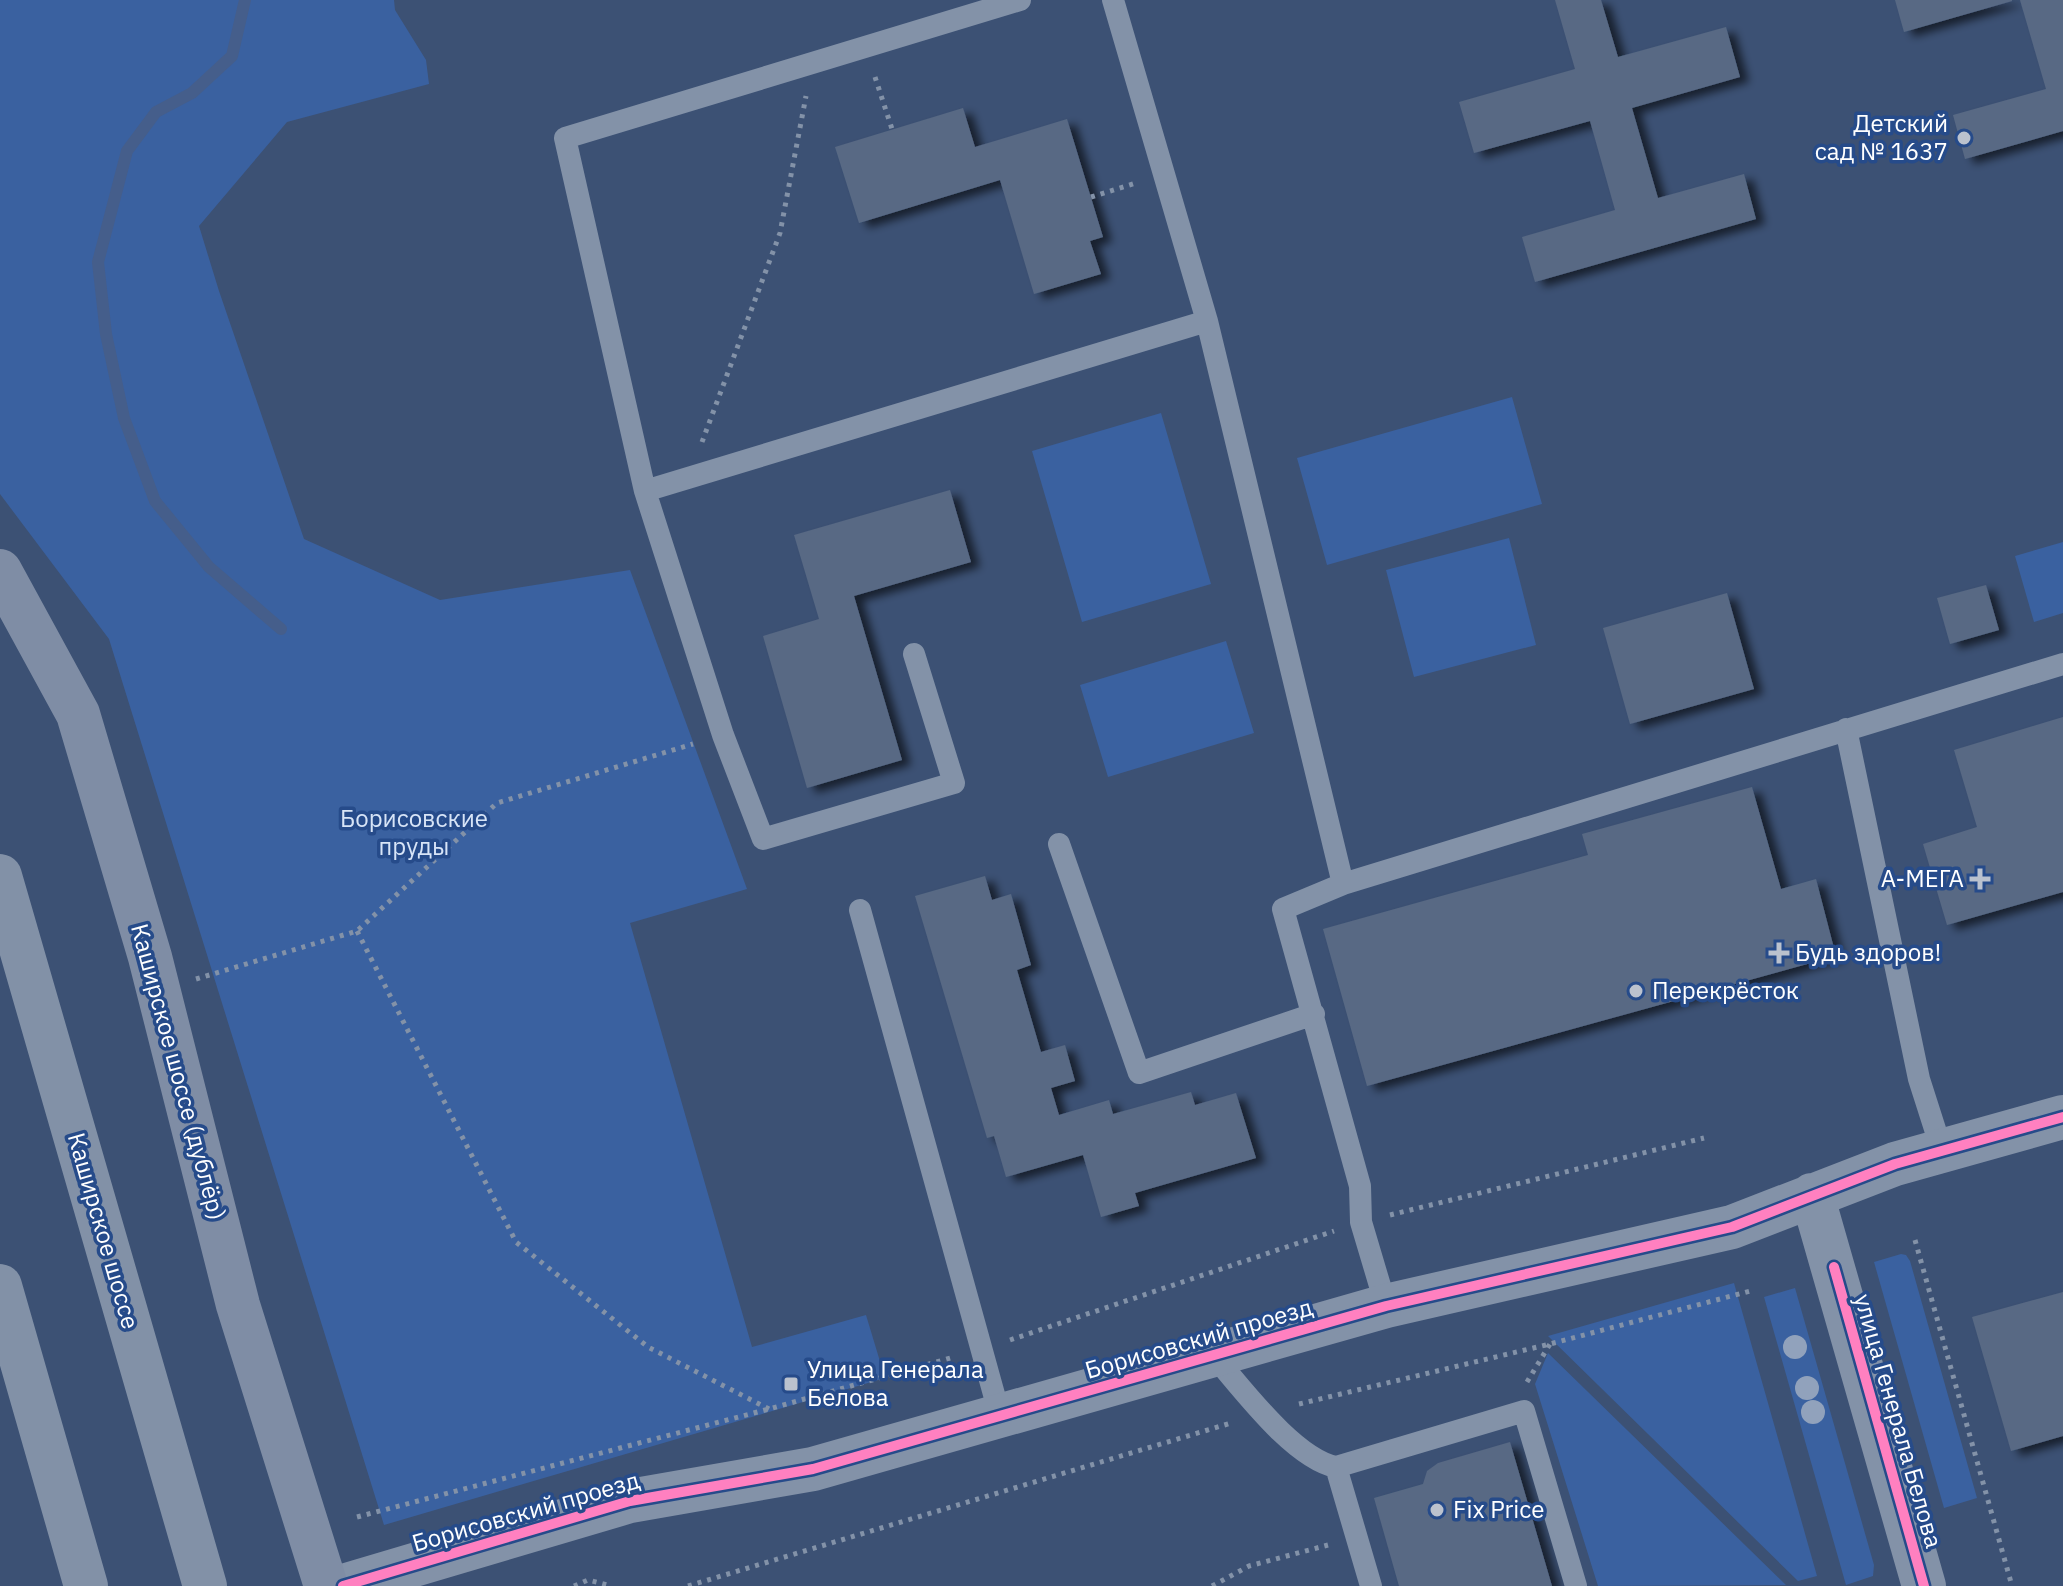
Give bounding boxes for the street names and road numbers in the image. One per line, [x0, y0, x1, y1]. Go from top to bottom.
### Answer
street label: Каширское шоссе (дублёр) [124, 920, 234, 1223]
street label: Каширское шоссе [61, 1129, 147, 1332]
street label: Борисовский проезд [1081, 1290, 1316, 1386]
street label: улица Генерала Белова [1847, 1290, 1951, 1552]
street label: Борисовский проезд [408, 1463, 643, 1559]

